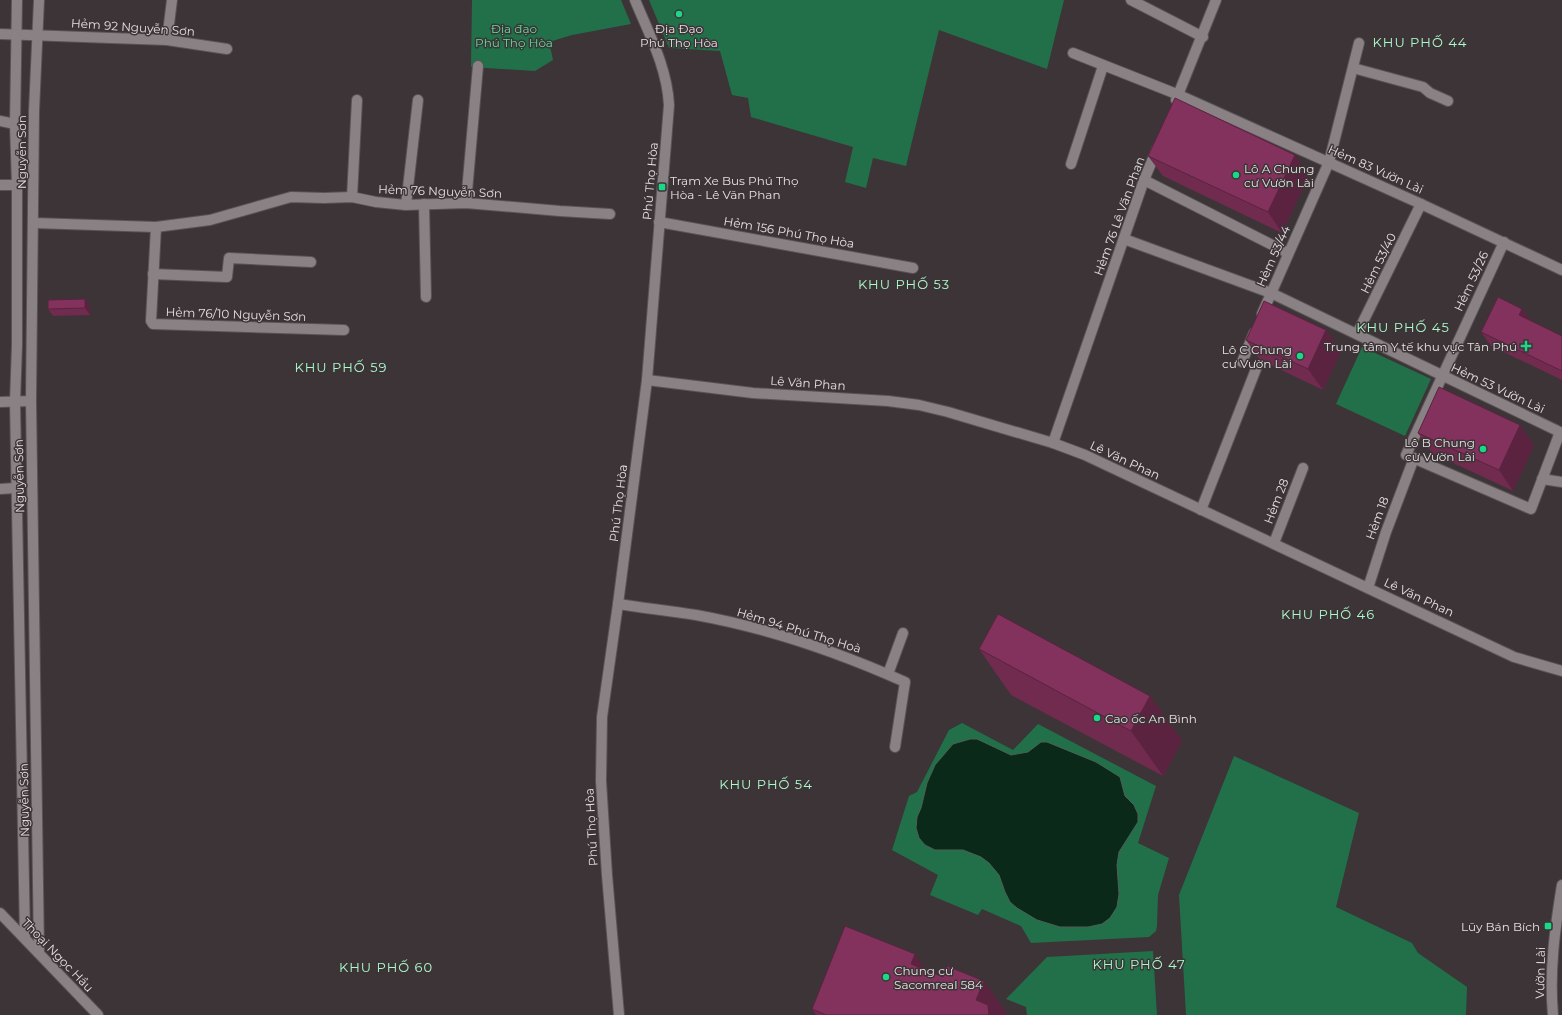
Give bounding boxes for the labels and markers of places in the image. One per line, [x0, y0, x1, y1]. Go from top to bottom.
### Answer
marker: Địa Đạo Phú Thọ Hòa [674, 9, 684, 19]
place label: Địa Đạo Phú Thọ Hòa [640, 21, 718, 50]
place label: Lô A Chung cư Vườn Lài [1244, 161, 1314, 190]
marker: Lô A Chung cư Vườn Lài [1231, 170, 1241, 180]
place label: Trạm Xe Bus Phú Thọ Hòa - Lê Văn Phan [670, 173, 798, 202]
marker: Trạm Xe Bus Phú Thọ Hòa - Lê Văn Phan [657, 182, 667, 192]
place label: Trung tâm Y tế khu vực Tân Phú [1324, 339, 1517, 354]
marker: Trung tâm Y tế khu vực Tân Phú [1520, 340, 1532, 352]
place label: Lô C Chung cư Vườn Lài [1222, 342, 1292, 371]
marker: Lô C Chung cư Vườn Lài [1295, 351, 1305, 361]
place label: Lô B Chung cư Vườn Lài [1404, 435, 1475, 464]
marker: Lô B Chung cư Vườn Lài [1478, 444, 1488, 454]
place label: Cao ốc An Bình [1105, 711, 1197, 726]
marker: Cao ốc An Bình [1092, 713, 1102, 723]
place label: Lũy Bán Bích [1461, 919, 1540, 934]
marker: Lũy Bán Bích [1543, 921, 1553, 931]
place label: Chung cư Sacomreal 584 [894, 963, 983, 992]
marker: Chung cư Sacomreal 584 [881, 972, 891, 982]

